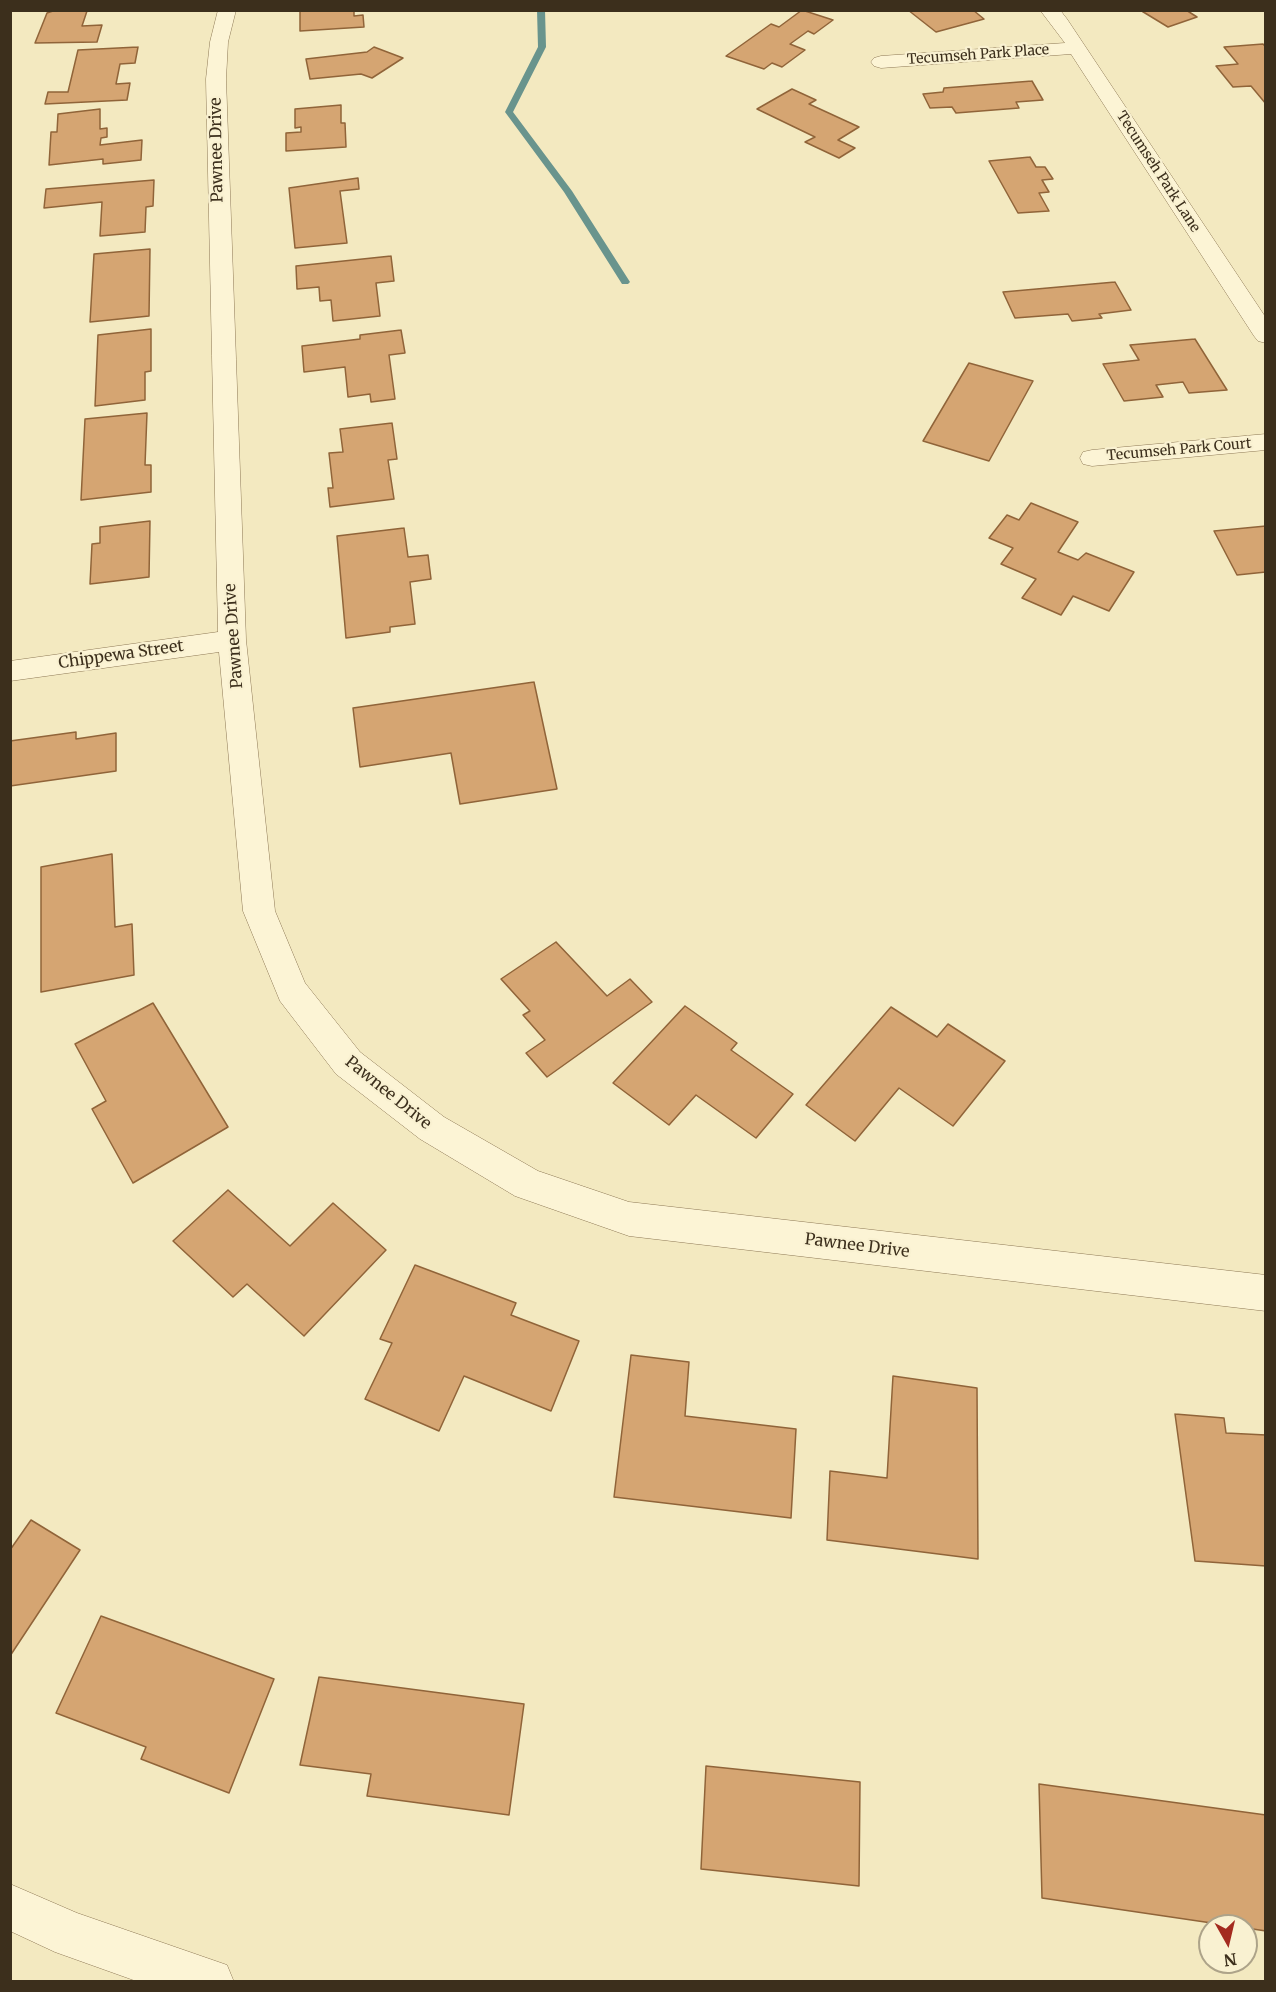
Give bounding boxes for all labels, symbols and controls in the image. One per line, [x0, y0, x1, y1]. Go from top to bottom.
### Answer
street label: Tecumseh Park Place [906, 42, 1050, 68]
street label: Pawnee Drive [206, 97, 228, 203]
street label: Tecumseh Park Lane [1113, 108, 1203, 236]
street label: Tecumseh Park Court [1106, 435, 1252, 465]
street label: Pawnee Drive [221, 583, 247, 689]
street label: Chippewa Street [57, 637, 185, 673]
street label: Pawnee Drive [341, 1052, 435, 1134]
street label: Pawnee Drive [804, 1230, 910, 1262]
north arrow [1198, 1914, 1258, 1974]
text: N [1223, 1949, 1238, 1971]

